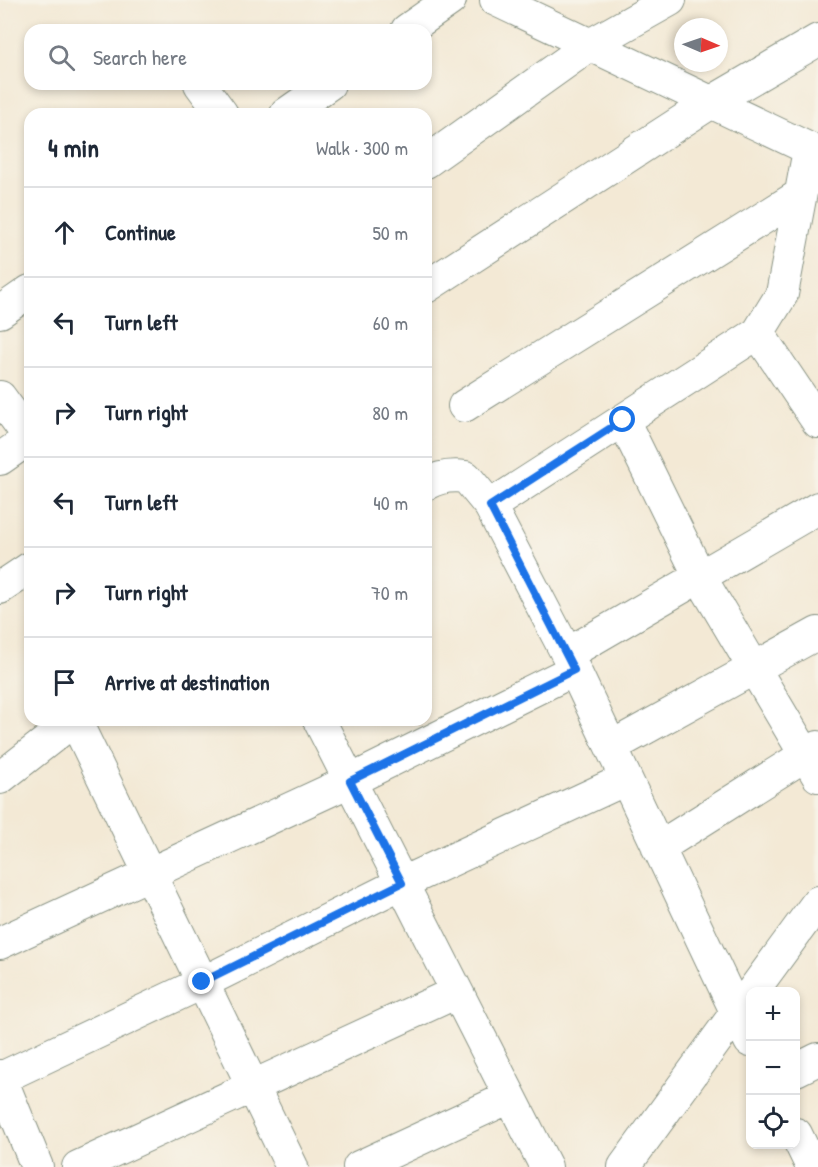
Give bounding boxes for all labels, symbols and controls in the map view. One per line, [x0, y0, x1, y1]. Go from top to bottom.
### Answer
north arrow [674, 18, 728, 72]
search box [24, 24, 432, 90]
icon: search [45, 41, 78, 74]
text: Search here [93, 42, 187, 72]
text: 4 min [48, 130, 99, 165]
text: Walk · 300 m [316, 134, 408, 161]
icon: ahead [48, 216, 81, 249]
text: Continue [105, 217, 176, 247]
text: 50 m [372, 219, 408, 246]
icon: left [48, 306, 81, 339]
text: Turn left [105, 307, 178, 337]
text: 60 m [373, 309, 408, 336]
icon: right [48, 396, 81, 429]
text: Turn right [105, 397, 188, 427]
text: 80 m [372, 399, 408, 426]
route start [609, 406, 635, 432]
icon: left [48, 486, 81, 519]
text: Turn left [105, 487, 178, 517]
text: 40 m [373, 489, 408, 516]
icon: right [48, 576, 81, 609]
text: Turn right [105, 577, 188, 607]
text: 70 m [371, 579, 408, 606]
icon: arrive [48, 666, 81, 699]
text: Arrive at destination [105, 667, 270, 697]
route end [188, 968, 214, 994]
map controls [746, 987, 800, 1149]
button: + [746, 987, 800, 1041]
button: − [746, 1041, 800, 1095]
button: locate [746, 1095, 800, 1149]

